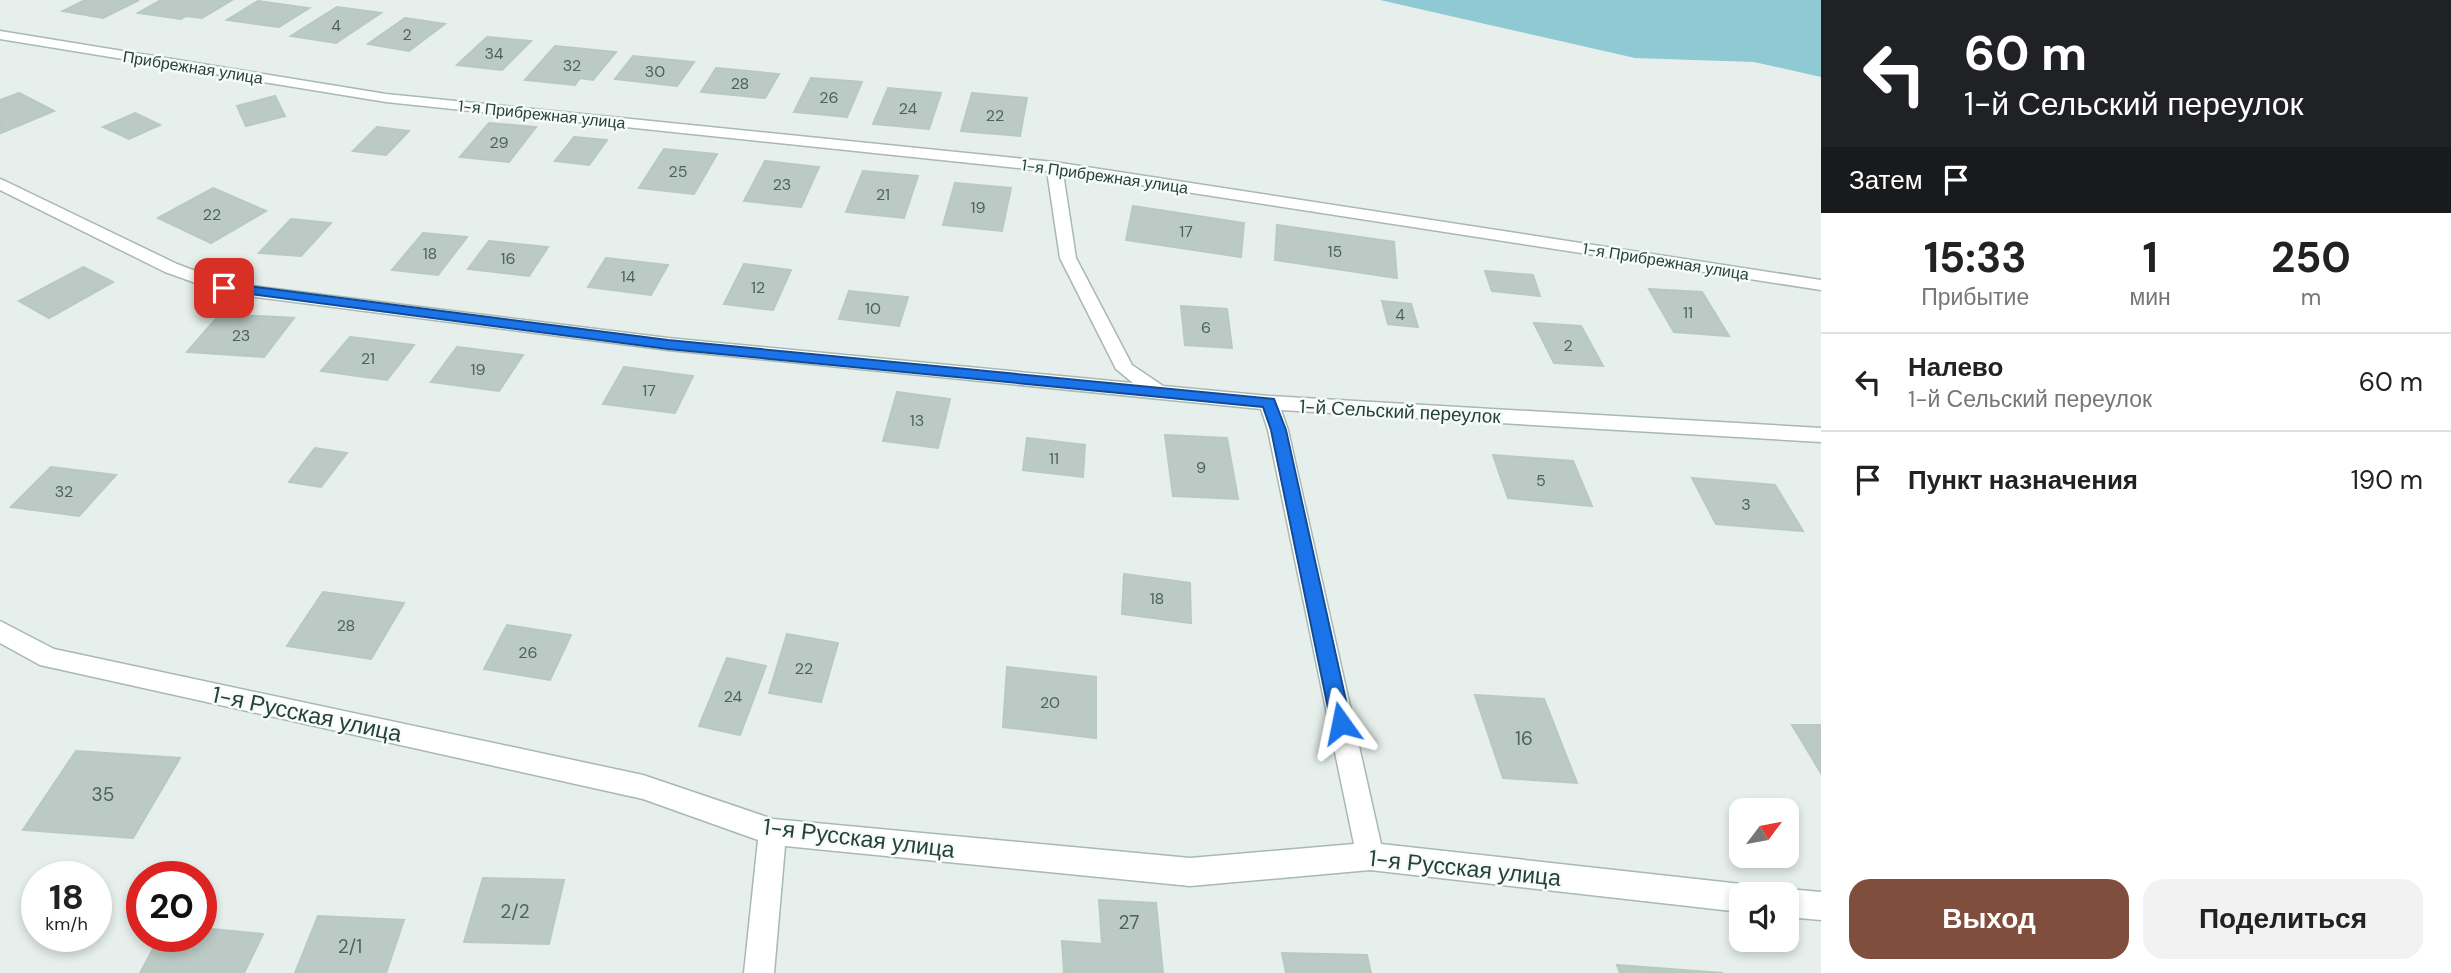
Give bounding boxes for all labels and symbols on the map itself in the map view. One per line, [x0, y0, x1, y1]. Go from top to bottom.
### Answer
house number: 4 [331, 15, 341, 36]
house number: 2 [402, 24, 412, 45]
house number: 34 [484, 43, 504, 64]
street label: Прибрежная улица [121, 46, 265, 89]
house number: 32 [563, 55, 581, 76]
house number: 30 [645, 61, 665, 82]
house number: 28 [731, 73, 749, 94]
house number: 26 [819, 87, 839, 108]
street label: 1-я Прибрежная улица [457, 95, 627, 134]
house number: 24 [899, 98, 918, 119]
house number: 22 [986, 105, 1004, 126]
house number: 29 [489, 132, 509, 153]
street label: 1-я Прибрежная улица [1020, 154, 1190, 199]
house number: 25 [669, 161, 687, 182]
house number: 23 [773, 174, 791, 195]
house number: 21 [876, 184, 890, 205]
house number: 19 [970, 197, 986, 218]
house number: 22 [203, 204, 221, 225]
house number: 17 [1179, 221, 1193, 242]
street label: 1-я Прибрежная улица [1581, 238, 1751, 285]
house number: 15 [1328, 241, 1342, 262]
house number: 18 [423, 243, 437, 264]
house number: 16 [500, 248, 516, 269]
pin [194, 258, 254, 318]
house number: 14 [621, 266, 636, 287]
house number: 12 [751, 277, 765, 298]
house number: 10 [865, 298, 881, 319]
house number: 11 [1683, 302, 1693, 323]
house number: 4 [1395, 304, 1405, 325]
house number: 6 [1201, 317, 1211, 338]
house number: 23 [232, 325, 250, 346]
house number: 2 [1563, 335, 1573, 356]
house number: 21 [361, 348, 375, 369]
house number: 19 [470, 359, 486, 380]
house number: 17 [642, 380, 656, 401]
street label: 1-й Сельский переулок [1299, 394, 1502, 429]
house number: 13 [910, 410, 924, 431]
house number: 11 [1049, 448, 1059, 469]
house number: 9 [1196, 457, 1206, 478]
house number: 5 [1536, 470, 1546, 491]
house number: 32 [55, 481, 73, 502]
house number: 3 [1741, 494, 1751, 515]
house number: 18 [1150, 588, 1164, 609]
house number: 28 [337, 615, 355, 636]
house number: 26 [518, 642, 538, 663]
house number: 22 [795, 658, 813, 679]
street label: 1-я Русская улица [210, 679, 405, 749]
house number: 24 [724, 686, 743, 707]
position arrow [1304, 686, 1378, 760]
house number: 20 [1040, 692, 1060, 713]
house number: 16 [1515, 726, 1533, 751]
house number: 35 [92, 782, 114, 807]
north arrow [1729, 798, 1799, 868]
street label: 1-я Русская улица [761, 811, 957, 865]
street label: 1-я Русская улица [1367, 843, 1563, 893]
speed limit sign: 20 [126, 861, 217, 952]
house number: 2/2 [500, 899, 530, 924]
house number: 27 [1119, 910, 1139, 935]
house number: 2/1 [338, 934, 362, 959]

